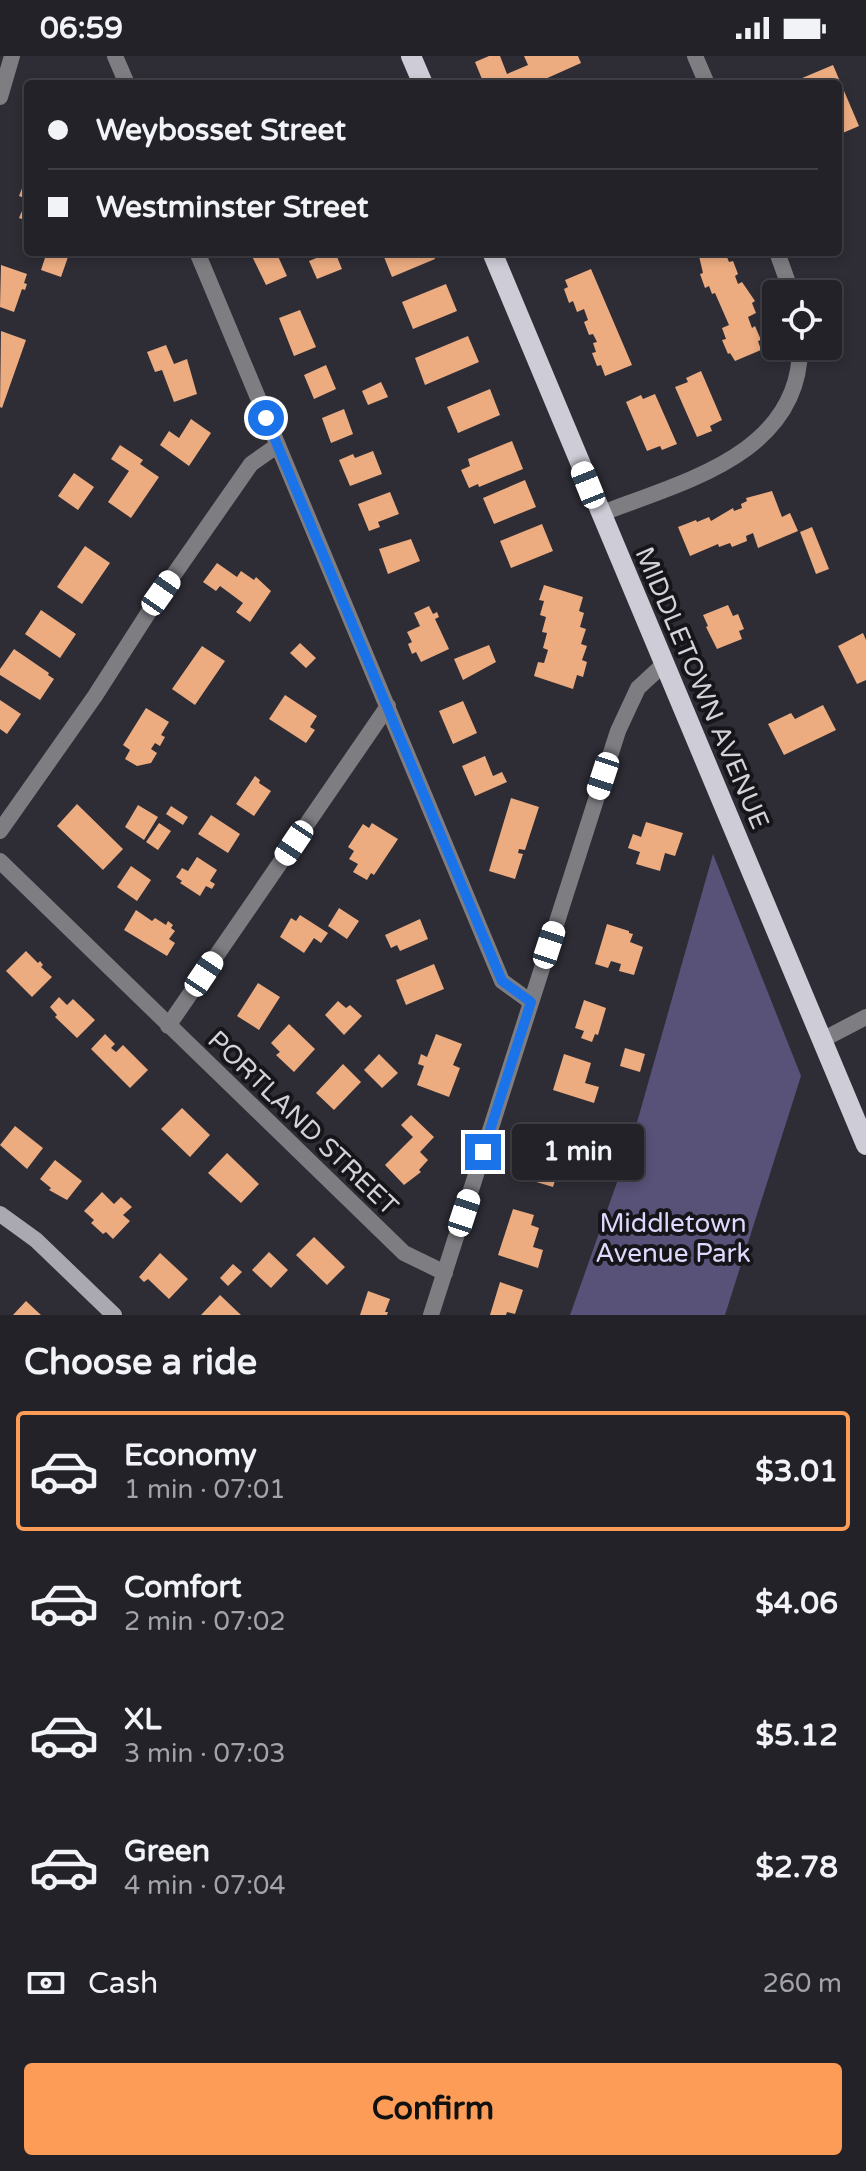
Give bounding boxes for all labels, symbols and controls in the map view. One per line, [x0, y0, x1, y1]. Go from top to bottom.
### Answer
text: 06:59 [40, 10, 123, 47]
text: Weybosset Street [96, 112, 346, 149]
text: Westminster Street [96, 189, 369, 226]
map controls [762, 280, 842, 360]
button: locate [762, 280, 842, 360]
route start [248, 400, 284, 436]
car [568, 458, 608, 512]
street label: MIDDLETOWN AVENUE [628, 542, 776, 834]
car [137, 566, 185, 620]
car [584, 749, 622, 803]
car [271, 816, 317, 870]
car [530, 918, 568, 972]
car [181, 947, 227, 1001]
street label: PORTLAND STREET [201, 1024, 405, 1222]
callout: 1 min [511, 1124, 643, 1180]
route end [465, 1134, 501, 1170]
text: 1 min [543, 1136, 613, 1167]
car [445, 1186, 483, 1240]
park label: Middletown Avenue Park [595, 1208, 751, 1269]
text: Choose a ride [24, 1341, 257, 1384]
icon: car [28, 1435, 100, 1507]
text: Economy [124, 1437, 257, 1474]
text: $3.01 [755, 1453, 838, 1490]
text: 1 min · 07:01 [124, 1474, 286, 1505]
icon: car [28, 1567, 100, 1639]
text: Comfort [124, 1569, 242, 1606]
text: $4.06 [755, 1585, 838, 1622]
text: 2 min · 07:02 [124, 1606, 286, 1637]
icon: car [28, 1699, 100, 1771]
text: XL [124, 1701, 161, 1738]
text: $5.12 [756, 1717, 838, 1754]
text: 3 min · 07:03 [124, 1738, 286, 1769]
icon: car [28, 1831, 100, 1903]
text: Green [124, 1833, 210, 1870]
text: $2.78 [756, 1849, 838, 1886]
text: 4 min · 07:04 [124, 1870, 286, 1901]
icon: cash [24, 1961, 68, 2005]
text: Cash [88, 1965, 158, 2002]
text: 260 m [762, 1968, 842, 1999]
button: Confirm [24, 2063, 842, 2155]

